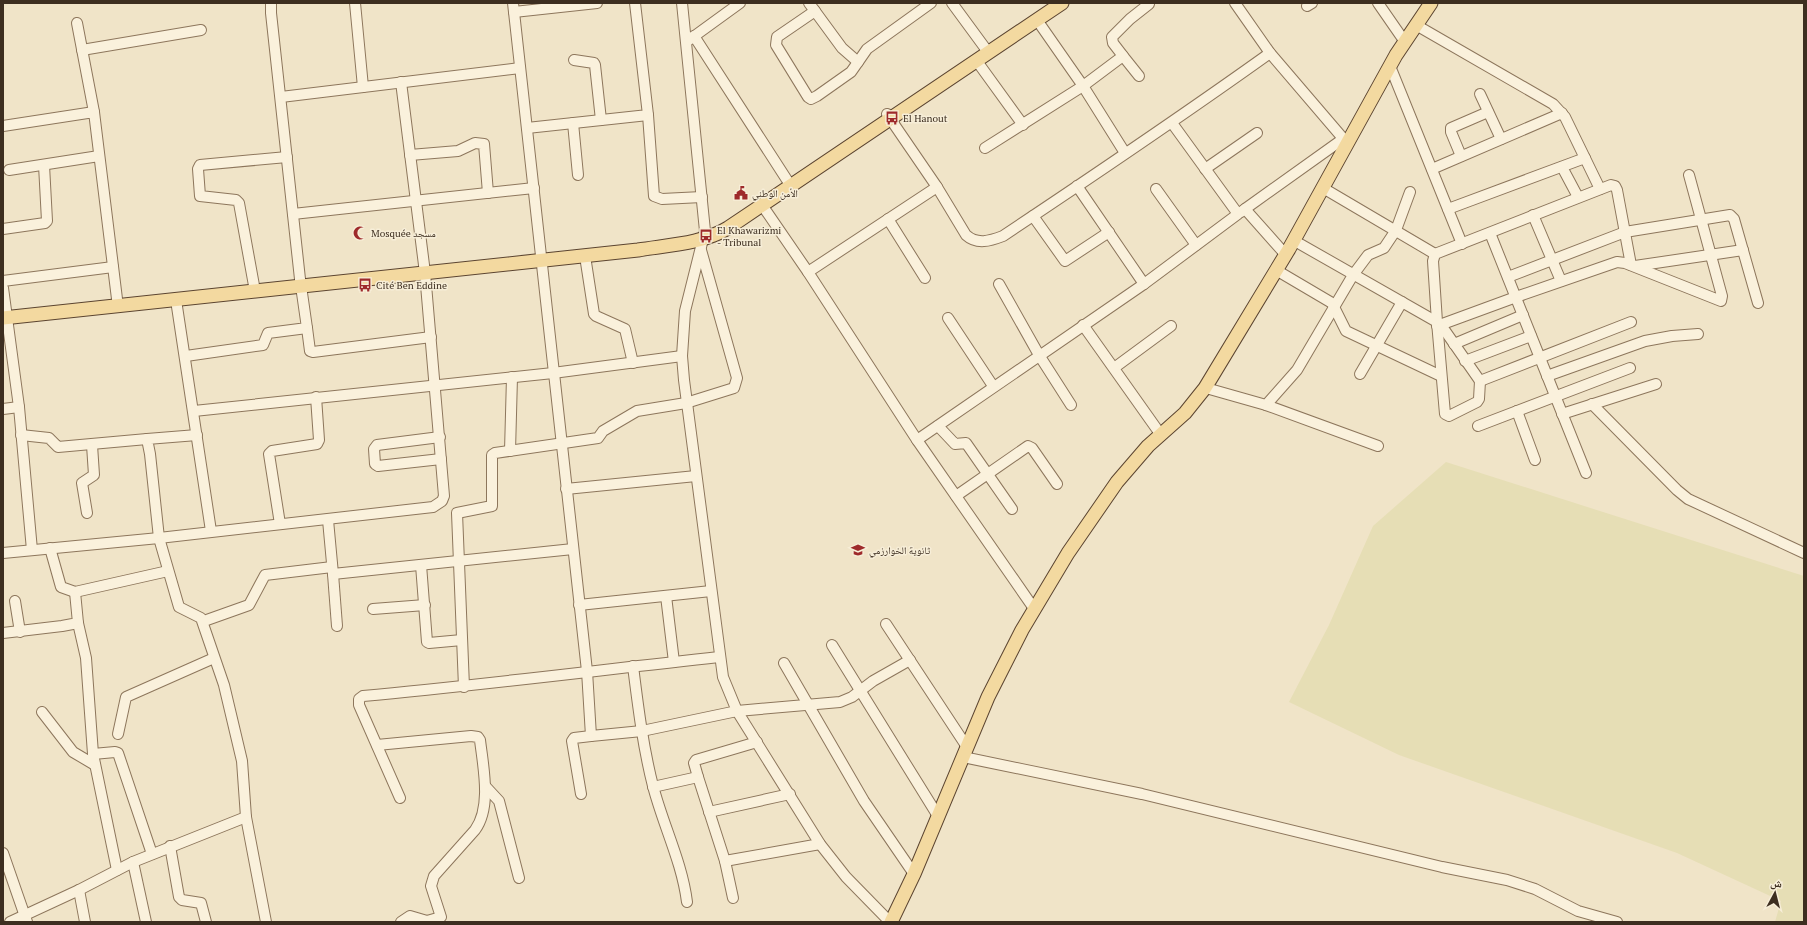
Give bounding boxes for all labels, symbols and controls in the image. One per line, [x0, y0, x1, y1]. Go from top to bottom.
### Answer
bus stop icon: El Hanout [884, 110, 900, 126]
place label: El Hanout [903, 112, 948, 125]
public building icon: الأمن الوطني [733, 185, 749, 201]
place label: الأمن الوطني [752, 187, 798, 201]
place label: El Khawarizmi - Tribunal [717, 224, 781, 249]
mosque icon: Mosquée مسجد [352, 225, 368, 241]
place label: Mosquée مسجد [371, 227, 436, 240]
bus stop icon: El Khawarizmi - Tribunal [698, 228, 714, 244]
bus stop icon: Cité Ben Eddine [357, 277, 373, 293]
place label: Cité Ben Eddine [376, 279, 447, 292]
school or university icon: ثانوية الخوارزمي [850, 542, 866, 558]
place label: ثانوية الخوارزمي [869, 544, 930, 558]
north arrow [1755, 873, 1795, 913]
text: ش [1769, 875, 1783, 892]

